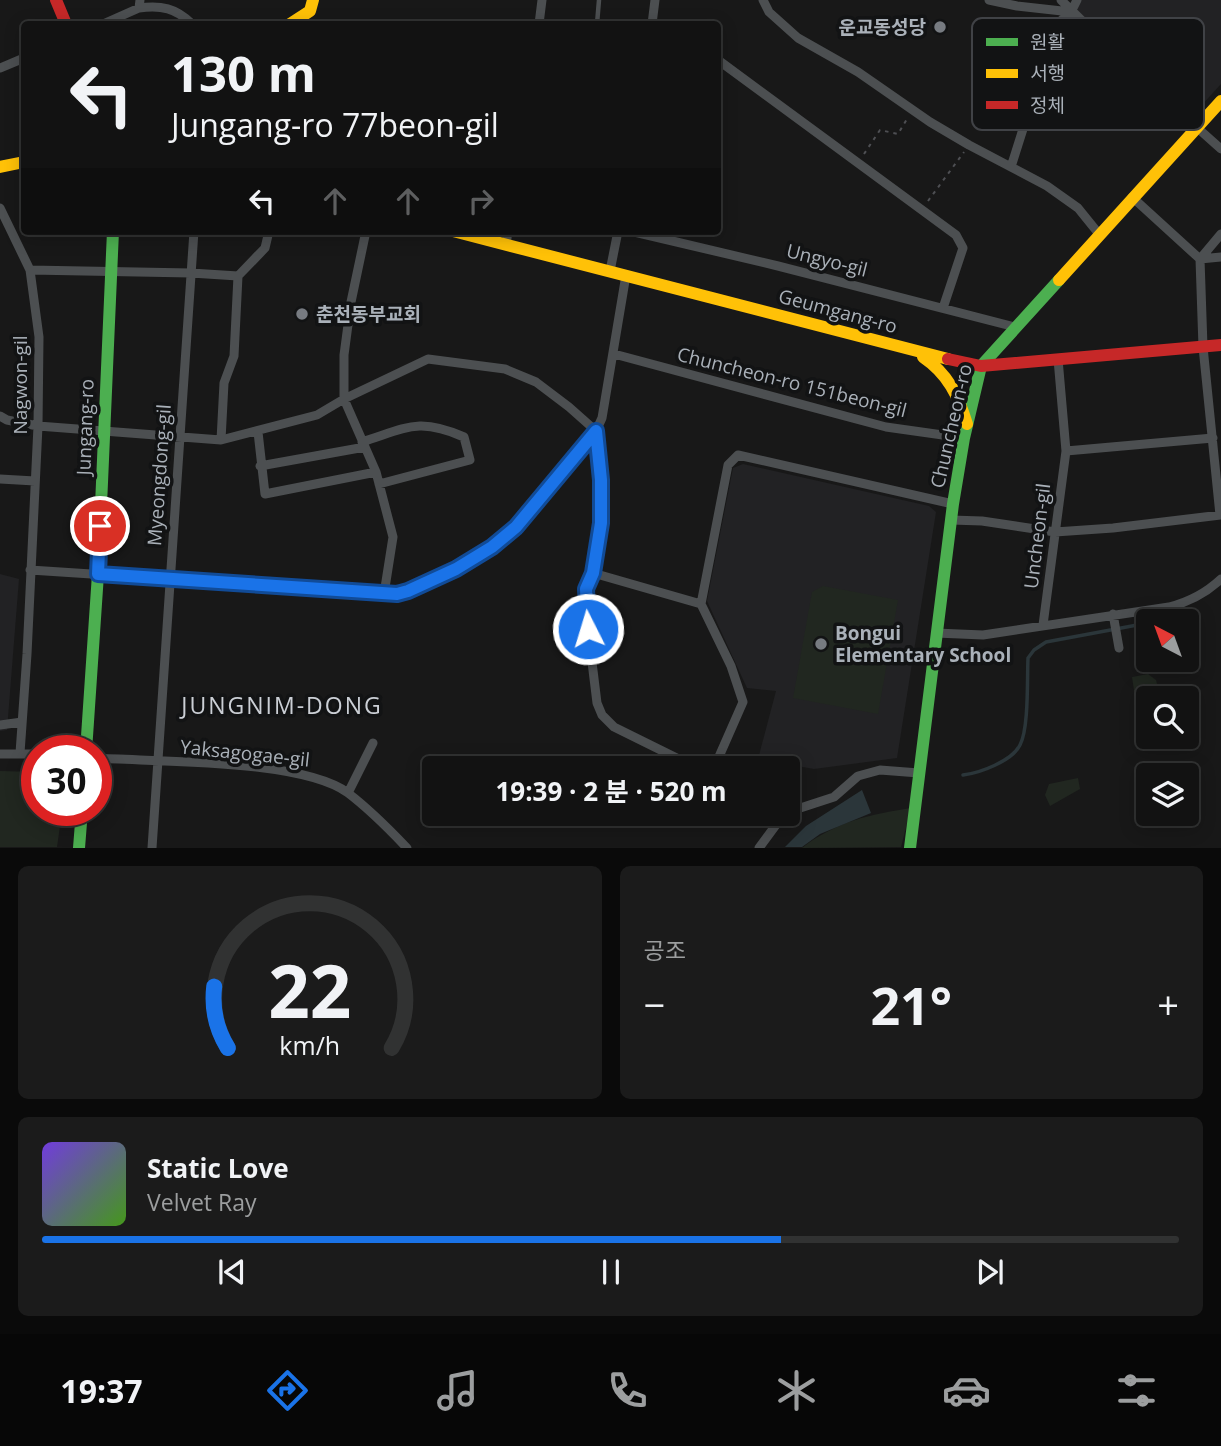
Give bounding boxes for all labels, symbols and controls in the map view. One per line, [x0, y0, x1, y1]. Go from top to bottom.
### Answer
place label: 운교동성당 [839, 14, 927, 40]
legend [972, 18, 1204, 130]
marker: 운교동성당 [932, 19, 948, 35]
text: 원활 [1030, 29, 1065, 55]
text: 130 m [171, 40, 316, 106]
icon: left [56, 49, 147, 140]
text: 서행 [1030, 60, 1065, 86]
text: 정체 [1030, 92, 1065, 118]
text: Jungang-ro 77beon-gil [171, 103, 499, 146]
icon: left [243, 182, 281, 220]
icon: ahead [316, 182, 354, 220]
icon: ahead [389, 182, 427, 220]
icon: right [462, 182, 500, 220]
street label: Ungyo-gil [784, 237, 870, 283]
street label: Geumgang-ro [776, 283, 900, 339]
place label: 춘천동부교회 [316, 301, 421, 327]
marker: 춘천동부교회 [294, 306, 310, 322]
street label: Nagwon-gil [7, 335, 33, 435]
street label: Chuncheon-ro 151beon-gil [675, 341, 909, 423]
street label: Chuncheon-ro [924, 361, 978, 491]
street label: Jungang-ro [70, 378, 100, 478]
street label: Myeongdong-gil [141, 403, 177, 547]
street label: Uncheon-gil [1018, 482, 1056, 590]
pin [70, 496, 130, 556]
icon: arrive [81, 507, 119, 545]
position arrow [551, 592, 625, 666]
north arrow [1136, 609, 1199, 672]
map controls [1136, 609, 1199, 826]
place label: Bongui Elementary School [835, 620, 1011, 668]
marker: Bongui Elementary School [813, 636, 829, 652]
button: search [1136, 686, 1199, 749]
district label: JUNGNIM-DONG [179, 689, 383, 721]
street label: Yaksagogae-gil [179, 733, 311, 773]
speed limit sign: 30 [21, 735, 112, 826]
button: layers [1136, 763, 1199, 826]
text: 19:39 · 2 분 · 520 m [495, 773, 727, 809]
text: 공조 [644, 934, 686, 966]
text: 22 [268, 941, 351, 1040]
text: 21° [870, 969, 952, 1040]
text: − [644, 978, 665, 1030]
text: + [1157, 978, 1179, 1030]
text: km/h [279, 1028, 340, 1062]
text: Static Love [147, 1150, 289, 1186]
text: Velvet Ray [147, 1186, 257, 1218]
icon: previous [213, 1253, 251, 1291]
icon: pause [592, 1253, 630, 1291]
icon: next [971, 1253, 1009, 1291]
icon: directions [263, 1366, 312, 1415]
icon: music [433, 1366, 482, 1415]
icon: phone [603, 1366, 652, 1415]
icon: climate [772, 1366, 821, 1415]
icon: car [942, 1366, 991, 1415]
icon: filters [1112, 1366, 1161, 1415]
text: 19:37 [60, 1369, 143, 1412]

